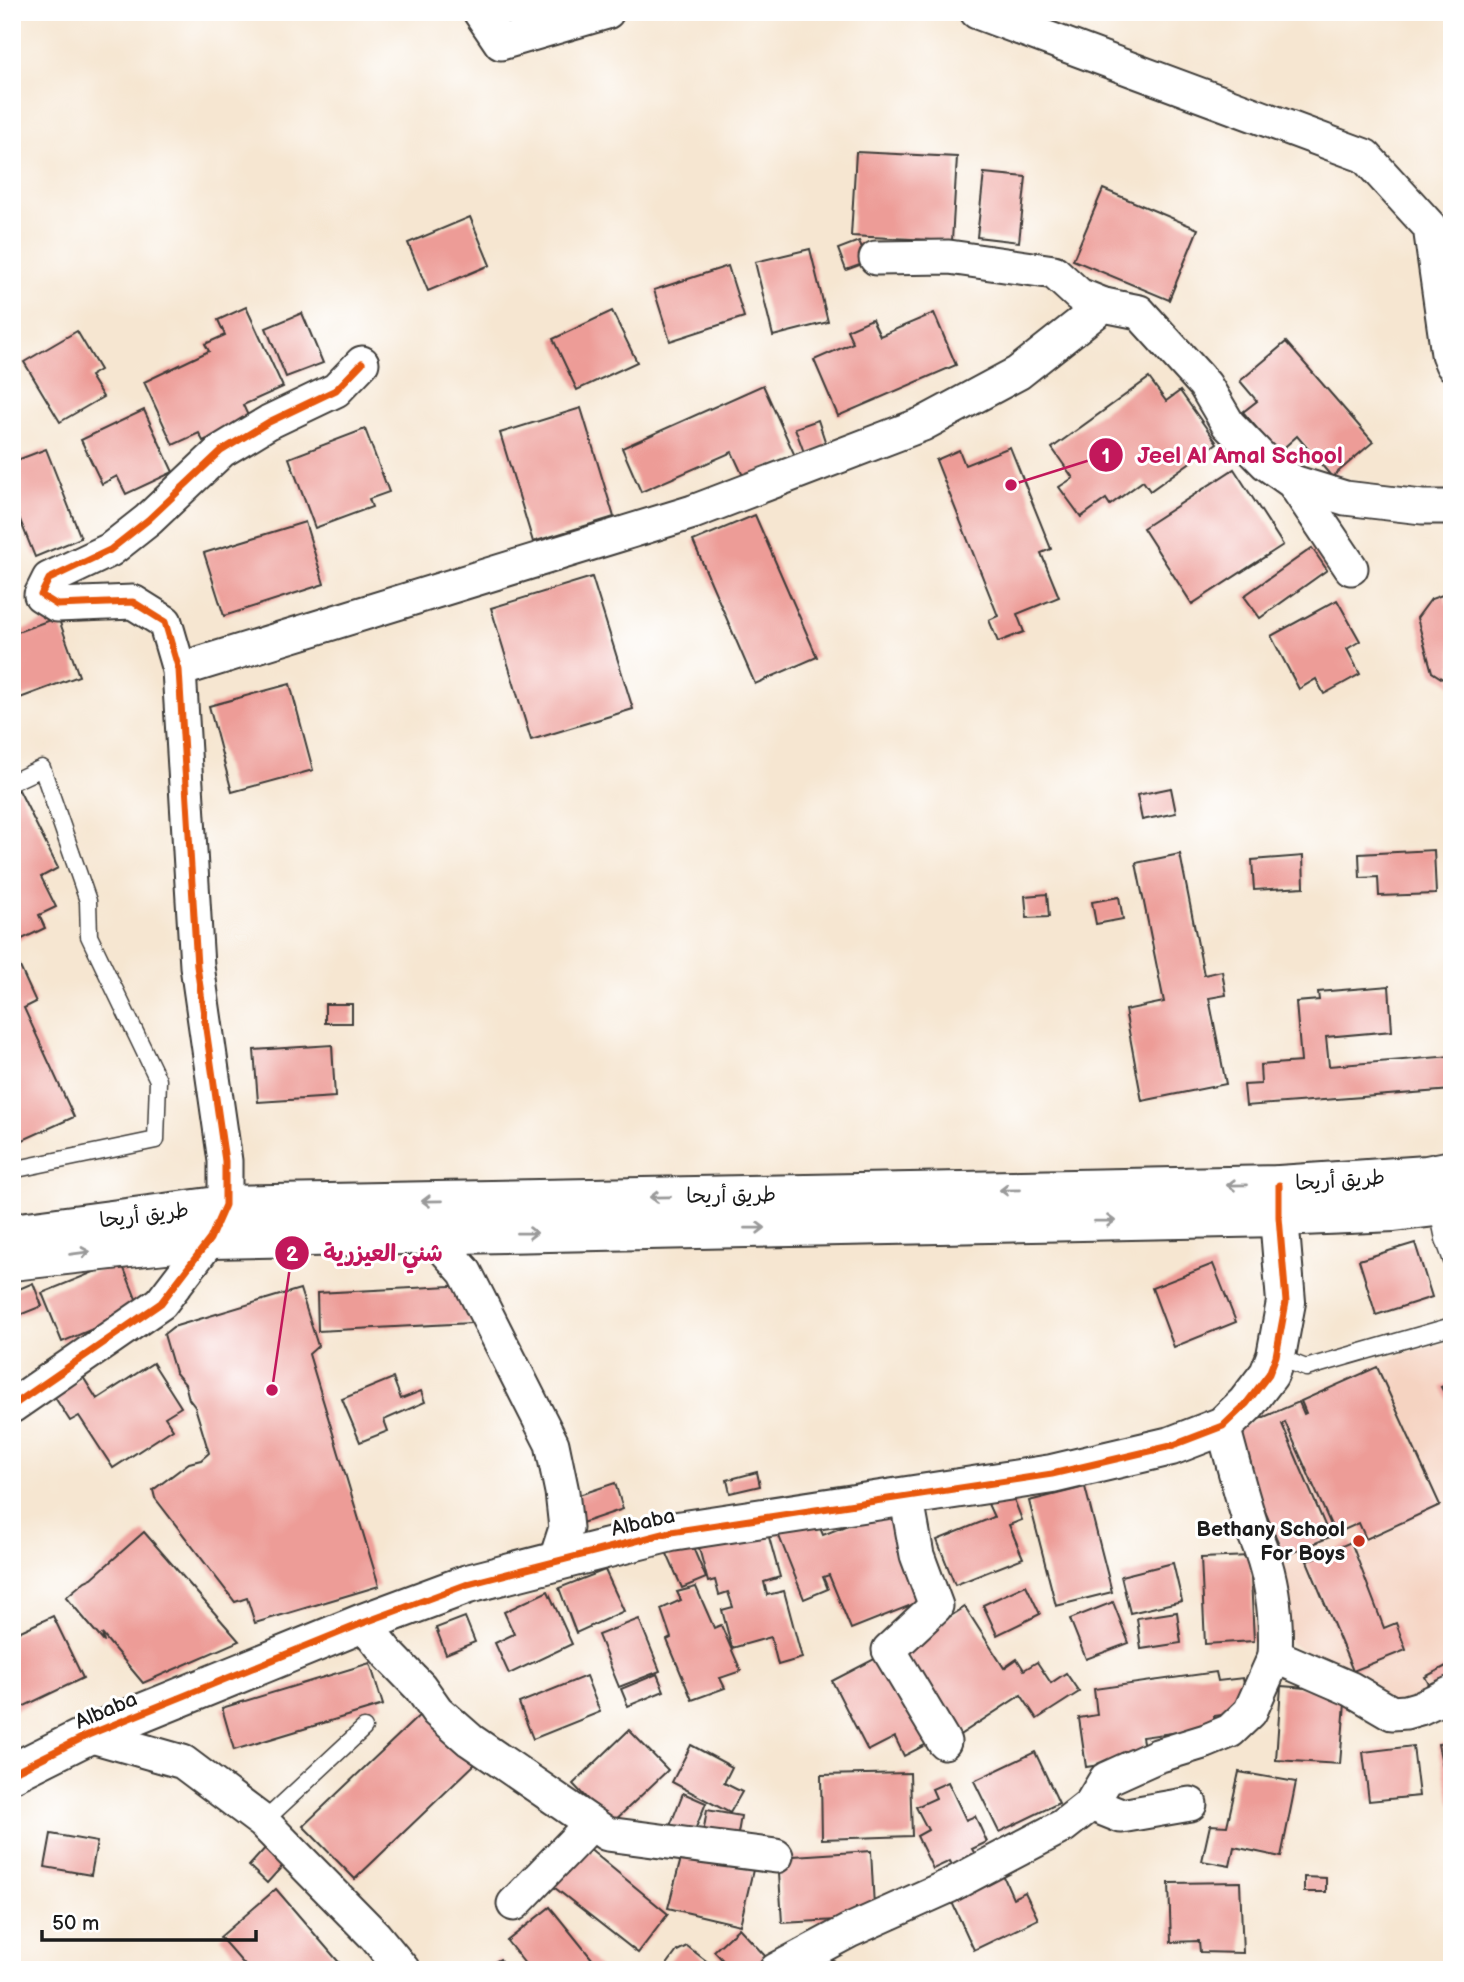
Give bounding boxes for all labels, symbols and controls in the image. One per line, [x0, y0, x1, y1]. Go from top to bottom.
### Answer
callout: Jeel Al Amal School [1089, 433, 1357, 477]
text: Jeel Al Amal School [1137, 442, 1343, 470]
text: 1 [1102, 444, 1110, 469]
street label: طريق أريحا [1294, 1165, 1386, 1196]
one-way arrow [1226, 1179, 1249, 1192]
street label: طريق أريحا [686, 1182, 776, 1209]
one-way arrow [999, 1183, 1022, 1197]
one-way arrow [649, 1190, 672, 1203]
one-way arrow [421, 1194, 444, 1208]
street label: طريق أريحا [98, 1198, 190, 1233]
one-way arrow [1093, 1214, 1116, 1228]
one-way arrow [743, 1221, 766, 1235]
one-way arrow [515, 1226, 538, 1240]
callout: شني العيزرية [274, 1231, 457, 1275]
text: شني العيزرية [323, 1240, 443, 1274]
text: 2 [286, 1242, 299, 1267]
one-way arrow [68, 1246, 91, 1259]
street label: Albaba [609, 1503, 678, 1542]
place label: Bethany School For Boys [1196, 1517, 1345, 1566]
marker: Bethany School For Boys [1351, 1533, 1367, 1549]
street label: Albaba [71, 1686, 141, 1735]
scale bar [42, 1898, 256, 1942]
text: 50 m [52, 1911, 99, 1936]

